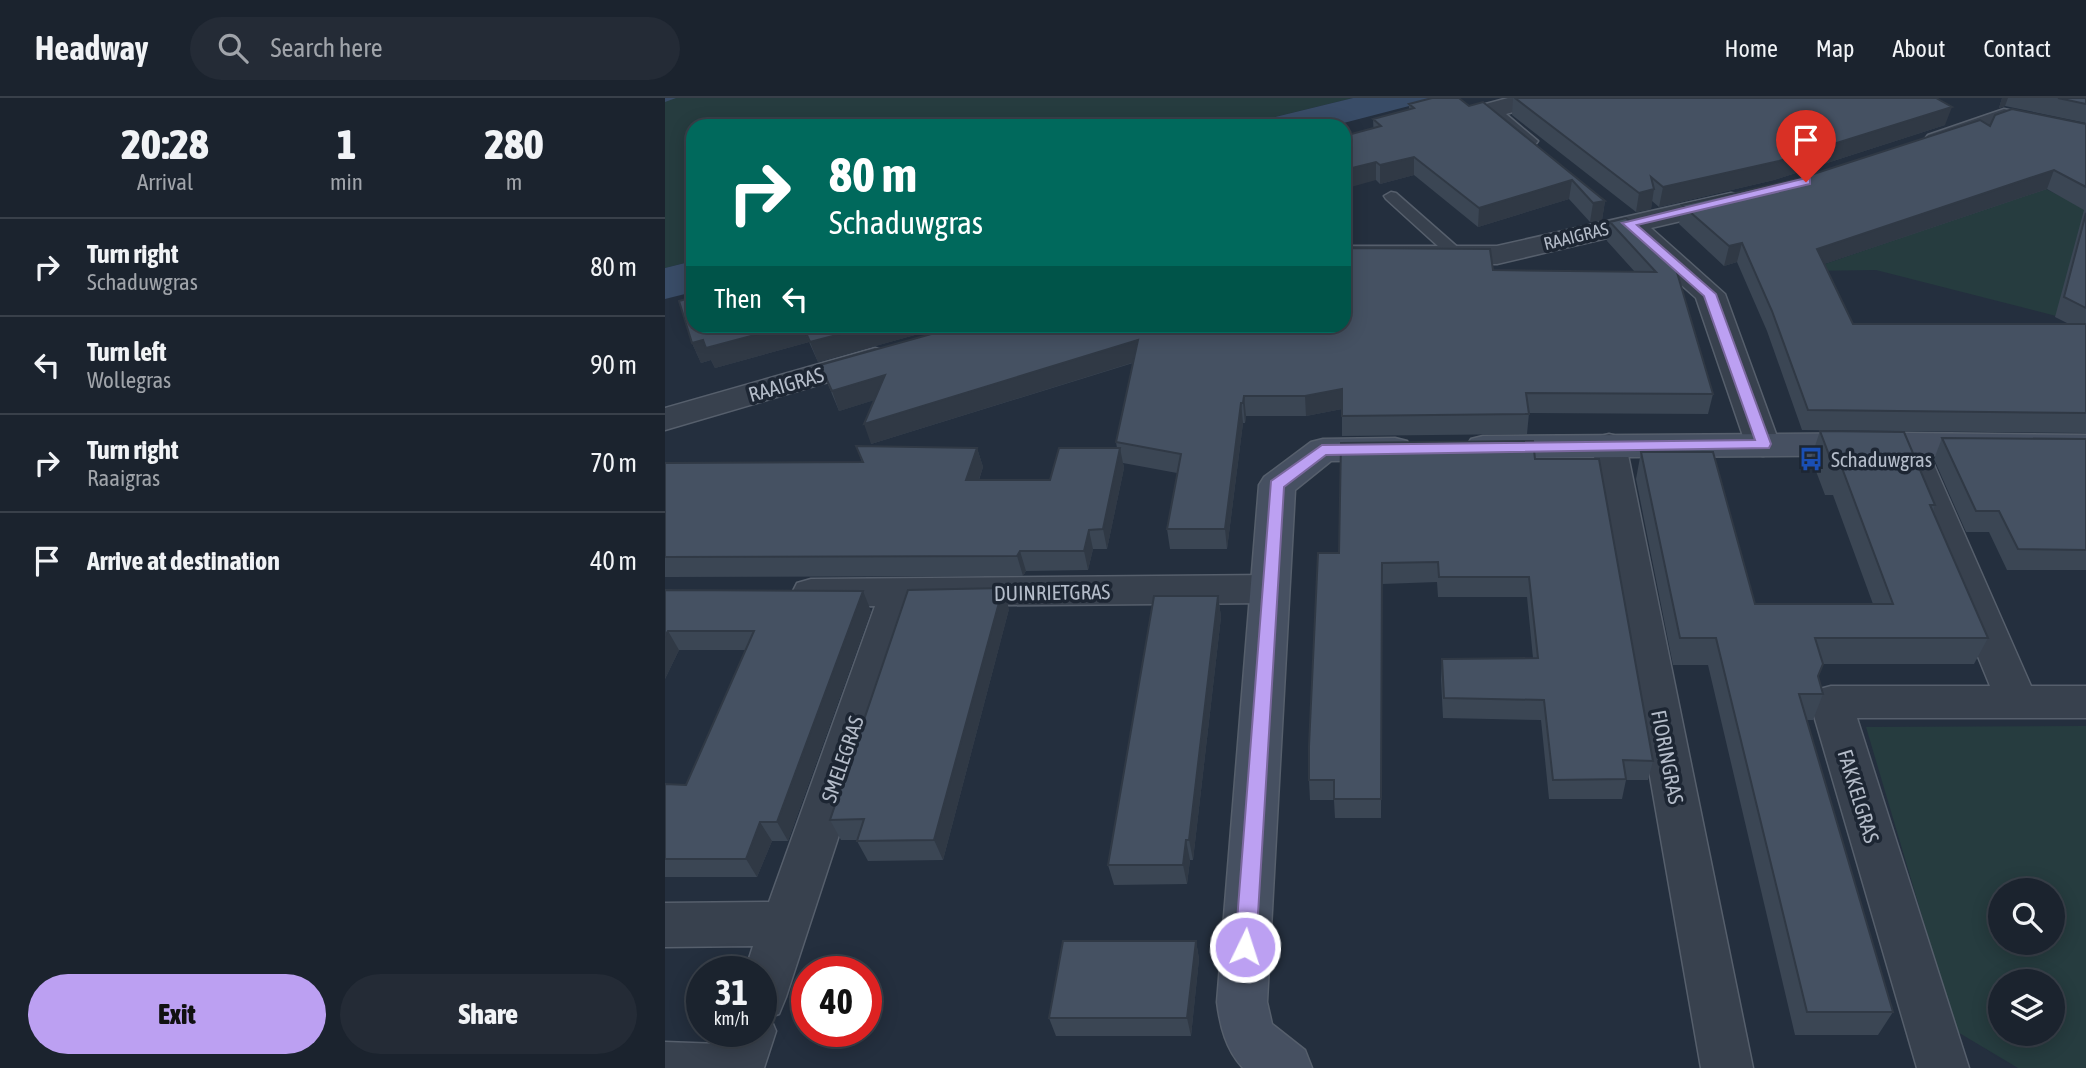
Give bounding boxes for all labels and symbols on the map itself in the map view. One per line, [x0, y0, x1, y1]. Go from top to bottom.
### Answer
pin [1776, 110, 1836, 182]
street label: RAAIGRAS [1541, 218, 1611, 254]
street label: RAAIGRAS [746, 362, 827, 406]
bus stop icon: Schaduwgras [1797, 445, 1825, 473]
place label: Schaduwgras [1831, 447, 1932, 471]
street label: DUINRIETGRAS [994, 579, 1110, 605]
street label: FIORINGRAS [1647, 708, 1689, 806]
street label: SMELEGRAS [816, 713, 868, 805]
street label: FAKKELGRAS [1833, 746, 1885, 846]
position arrow [1208, 910, 1282, 984]
speed limit sign: 40 [791, 956, 882, 1047]

